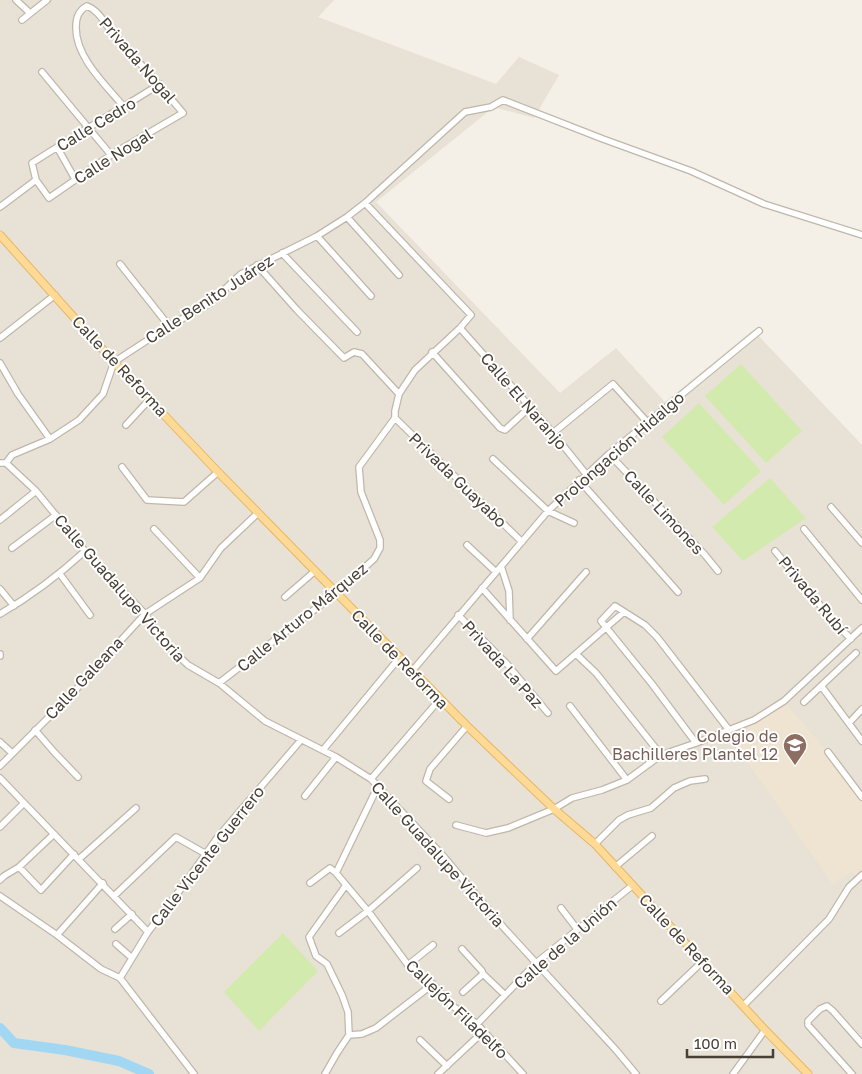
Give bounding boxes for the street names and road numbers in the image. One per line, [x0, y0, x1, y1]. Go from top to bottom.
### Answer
street label: Privada Nogal [95, 13, 181, 107]
street label: Calle Cedro [53, 93, 139, 155]
street label: Calle Nogal [70, 124, 156, 188]
street label: Calle Benito Juárez [141, 250, 277, 348]
street label: Calle de Reforma [68, 311, 172, 421]
street label: Calle El Naranjo [476, 348, 572, 454]
street label: Prolongación Hidalgo [550, 387, 688, 511]
street label: Privada Guayabo [405, 428, 511, 532]
street label: Calle Limones [620, 466, 708, 558]
street label: Calle Guadalupe Victoria [50, 510, 190, 666]
street label: Privada Rubí [775, 552, 853, 639]
street label: Calle Arturo Márquez [233, 558, 371, 676]
street label: Calle de Reforma [347, 605, 453, 713]
street label: Privada La Paz [458, 616, 548, 712]
street label: Calle Galeana [41, 633, 127, 723]
street label: Calle Guadalupe Victoria [367, 777, 509, 931]
street label: Calle Vicente Guerrero [146, 782, 268, 930]
street label: Calle de Reforma [635, 889, 739, 999]
street label: Calle de la Unión [509, 893, 621, 993]
street label: Callejón Filadelfo [402, 955, 512, 1063]

